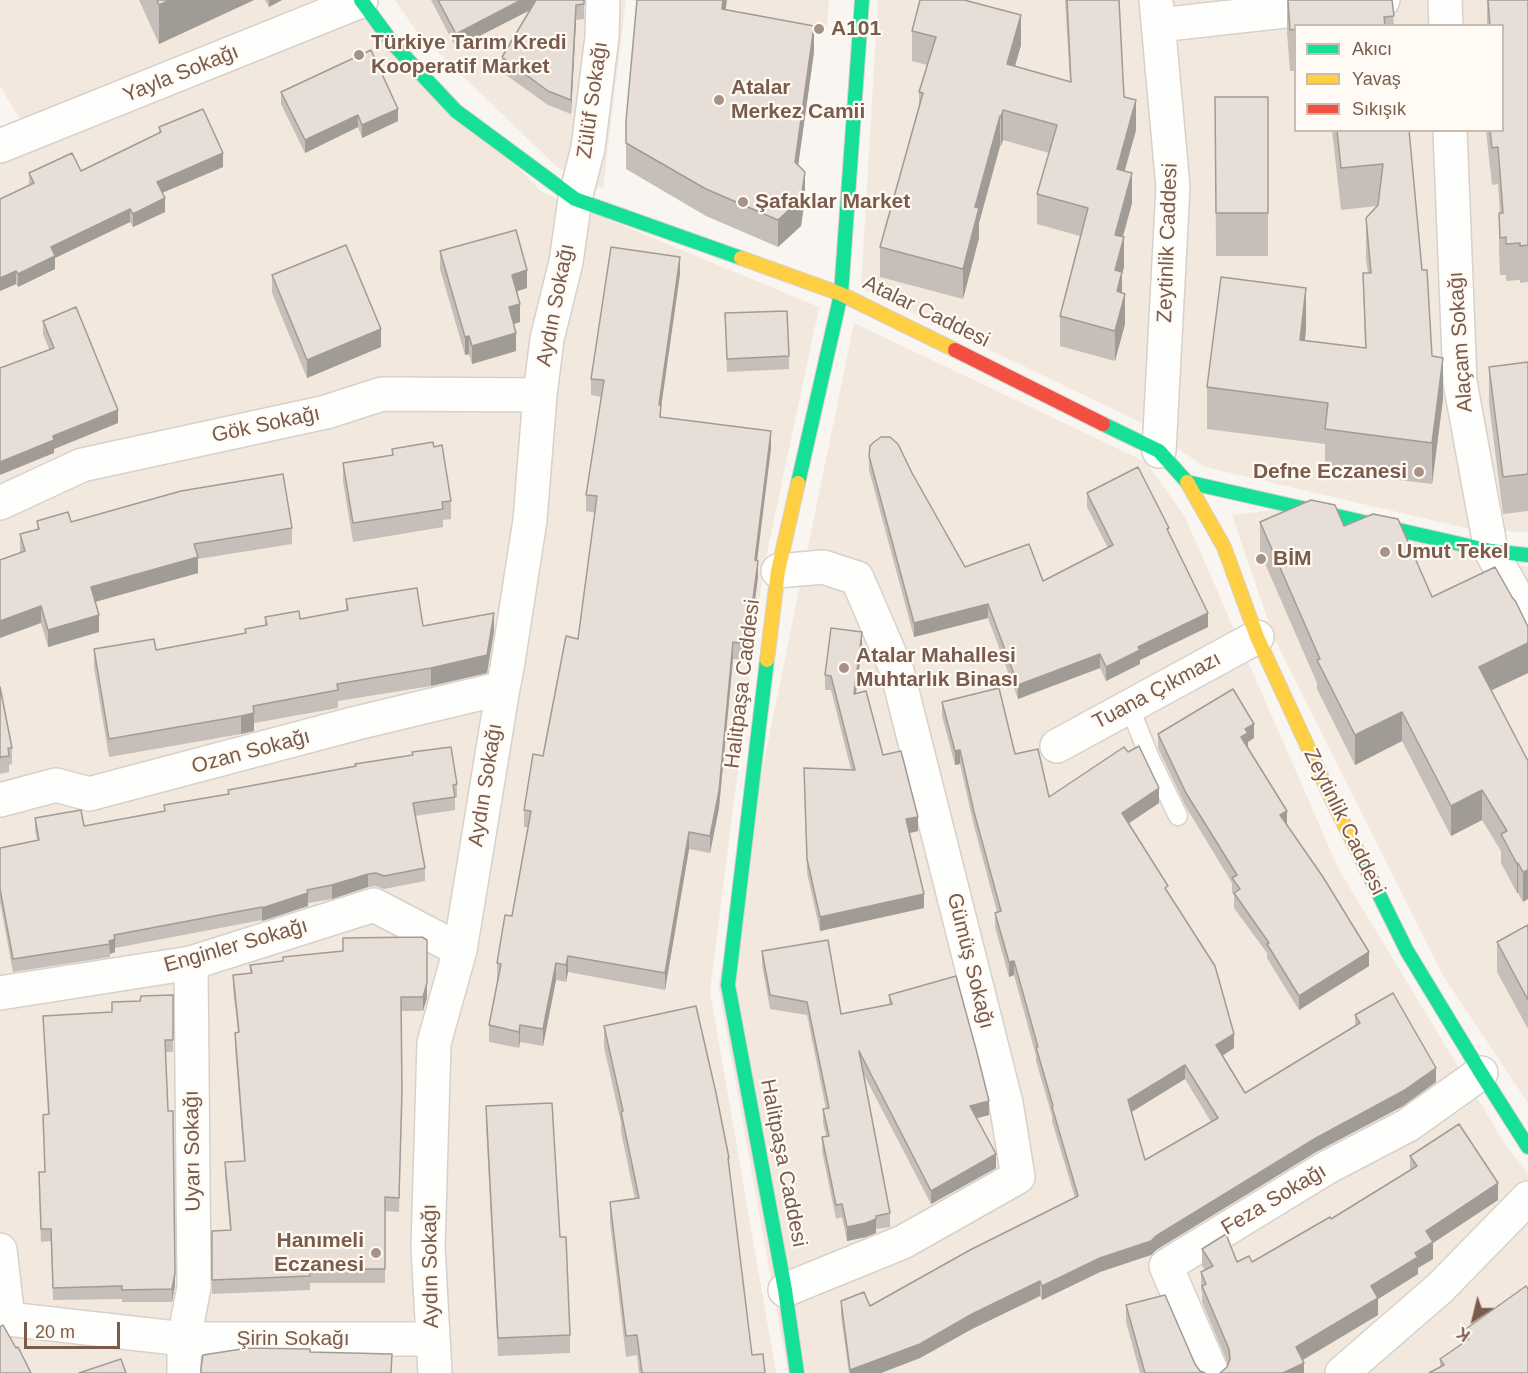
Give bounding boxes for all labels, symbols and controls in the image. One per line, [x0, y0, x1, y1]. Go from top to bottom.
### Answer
place label: A101 [831, 16, 881, 42]
marker: A101 [812, 22, 826, 36]
legend [1294, 24, 1504, 132]
place label: Türkiye Tarım Kredi Kooperatif Market [371, 30, 567, 80]
street label: Yayla Sokağı [120, 39, 242, 109]
text: Akıcı [1352, 39, 1392, 59]
street label: Zülüf Sokağı [572, 40, 614, 160]
marker: Türkiye Tarım Kredi Kooperatif Market [352, 48, 366, 62]
text: Yavaş [1352, 69, 1401, 89]
place label: Atalar Merkez Camii [731, 75, 865, 125]
marker: Atalar Merkez Camii [712, 93, 726, 107]
text: Sıkışık [1352, 99, 1406, 119]
street label: Zeytinlik Caddesi [1153, 163, 1183, 323]
place label: Şafaklar Market [755, 189, 910, 215]
marker: Şafaklar Market [736, 195, 750, 209]
street label: Aydın Sokağı [532, 241, 580, 369]
street label: Atalar Caddesi [859, 270, 993, 354]
street label: Alaçam Sokağı [1444, 271, 1478, 413]
street label: Gök Sokağı [210, 401, 322, 449]
place label: Defne Eczanesi [1253, 459, 1407, 485]
marker: Defne Eczanesi [1412, 465, 1426, 479]
place label: Umut Tekel [1397, 539, 1509, 565]
marker: Umut Tekel [1378, 545, 1392, 559]
place label: BİM [1273, 546, 1311, 572]
marker: BİM [1254, 552, 1268, 566]
street label: Halitpaşa Caddesi [720, 598, 766, 770]
place label: Atalar Mahallesi Muhtarlık Binası [856, 643, 1018, 693]
street label: Tuana Çıkmazı [1089, 647, 1225, 735]
marker: Atalar Mahallesi Muhtarlık Binası [837, 661, 851, 675]
street label: Aydın Sokağı [464, 722, 508, 848]
street label: Ozan Sokağı [189, 724, 313, 780]
street label: Zeytinlik Caddesi [1298, 745, 1390, 899]
street label: Gümüş Sokağı [941, 891, 999, 1031]
street label: Enginler Sokağı [161, 913, 311, 979]
street label: Halitpaşa Caddesi [754, 1077, 812, 1249]
street label: Uyarı Sokağı [179, 1090, 207, 1212]
street label: Feza Sokağı [1217, 1159, 1331, 1241]
street label: Aydın Sokağı [417, 1204, 445, 1328]
place label: Hanımeli Eczanesi [274, 1228, 364, 1278]
marker: Hanımeli Eczanesi [369, 1246, 383, 1260]
north arrow [1444, 1289, 1504, 1349]
scale bar [27, 1310, 123, 1348]
text: 20 m [35, 1322, 75, 1342]
text: K [1454, 1324, 1473, 1344]
street label: Şirin Sokağı [236, 1326, 350, 1352]

